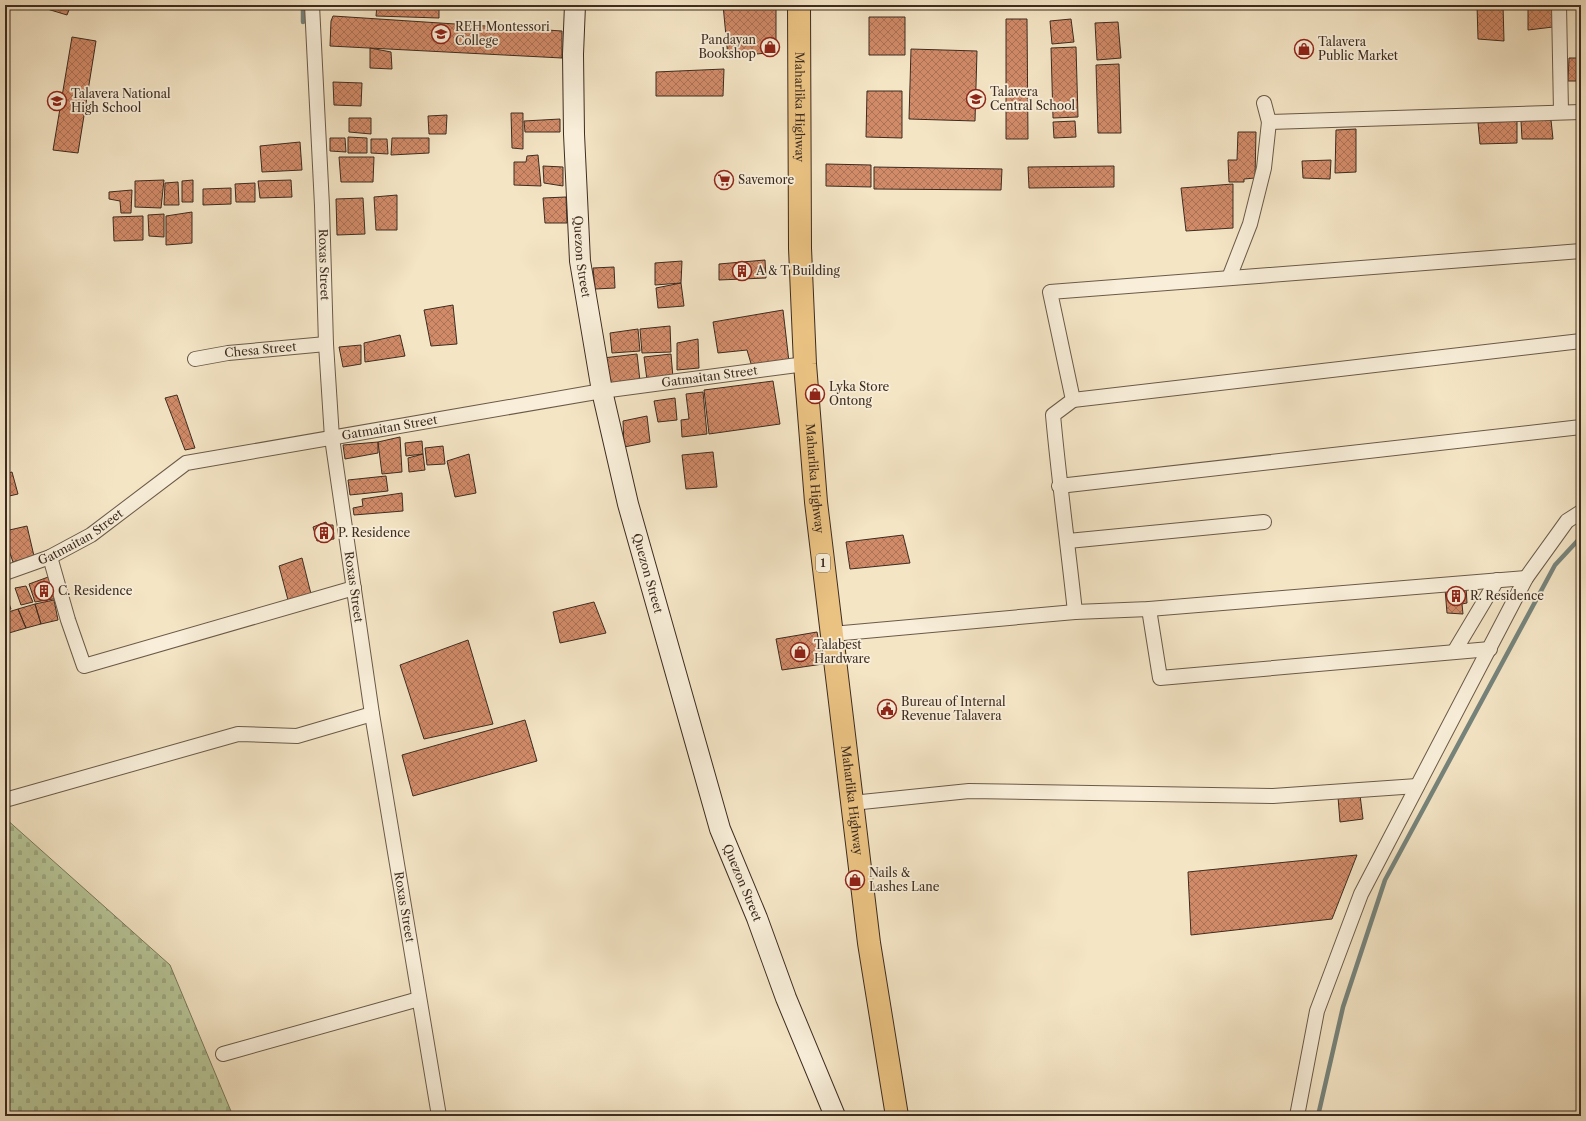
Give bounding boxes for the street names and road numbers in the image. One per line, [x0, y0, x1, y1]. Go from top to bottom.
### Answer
street label: Maharlika Highway [792, 52, 808, 163]
street label: Quezon Street [571, 215, 594, 299]
street label: Roxas Street [316, 229, 333, 301]
street label: Chesa Street [224, 339, 298, 360]
street label: Gatmaitan Street [660, 362, 759, 390]
street label: Gatmaitan Street [340, 412, 439, 443]
street label: Maharlika Highway [803, 423, 828, 535]
street label: Gatmaitan Street [36, 505, 126, 568]
street label: Quezon Street [630, 531, 667, 616]
street label: Roxas Street [342, 550, 367, 624]
road number: 1 [816, 554, 830, 572]
street label: Maharlika Highway [838, 745, 866, 856]
street label: Quezon Street [720, 842, 766, 924]
street label: Roxas Street [391, 870, 418, 944]

